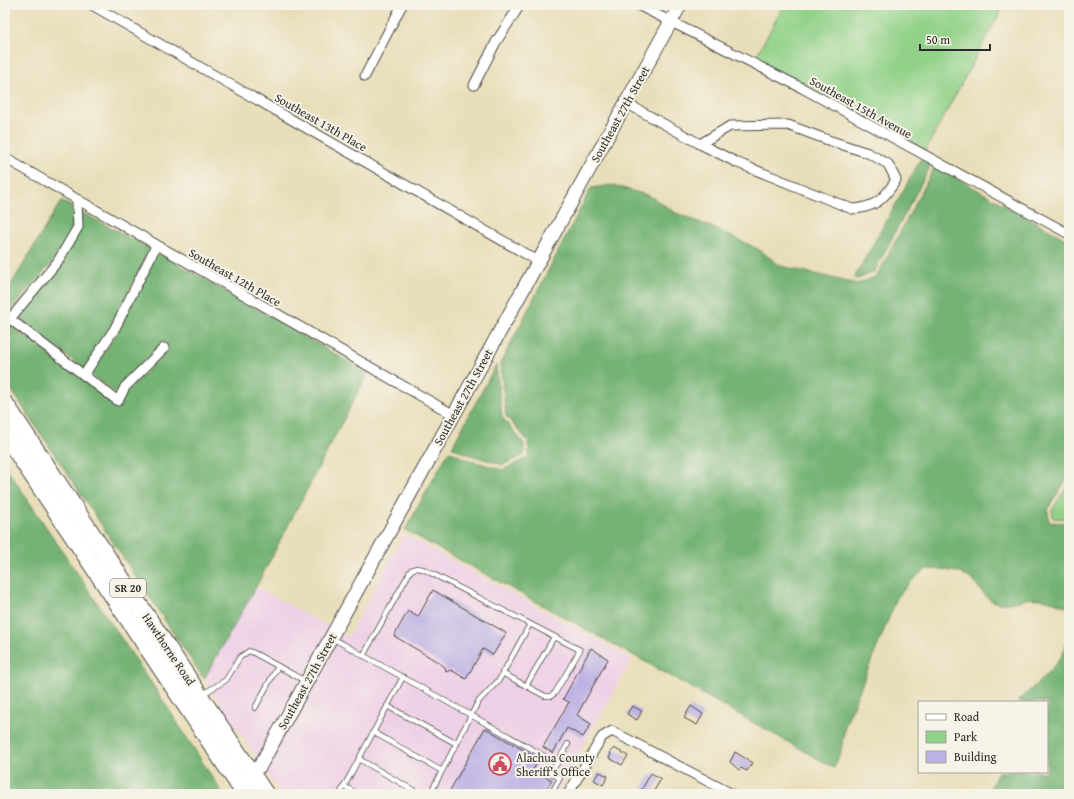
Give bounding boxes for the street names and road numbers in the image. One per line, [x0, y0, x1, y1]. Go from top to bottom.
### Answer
street label: Southeast 27th Street [586, 62, 654, 165]
street label: Southeast 15th Avenue [807, 72, 915, 142]
street label: Southeast 13th Place [272, 89, 371, 156]
street label: Southeast 12th Place [186, 244, 285, 311]
street label: Southeast 27th Street [429, 345, 497, 448]
road number: SR 20 [110, 579, 146, 597]
street label: Hawthorne Road [138, 609, 200, 689]
street label: Southeast 27th Street [273, 629, 341, 732]

